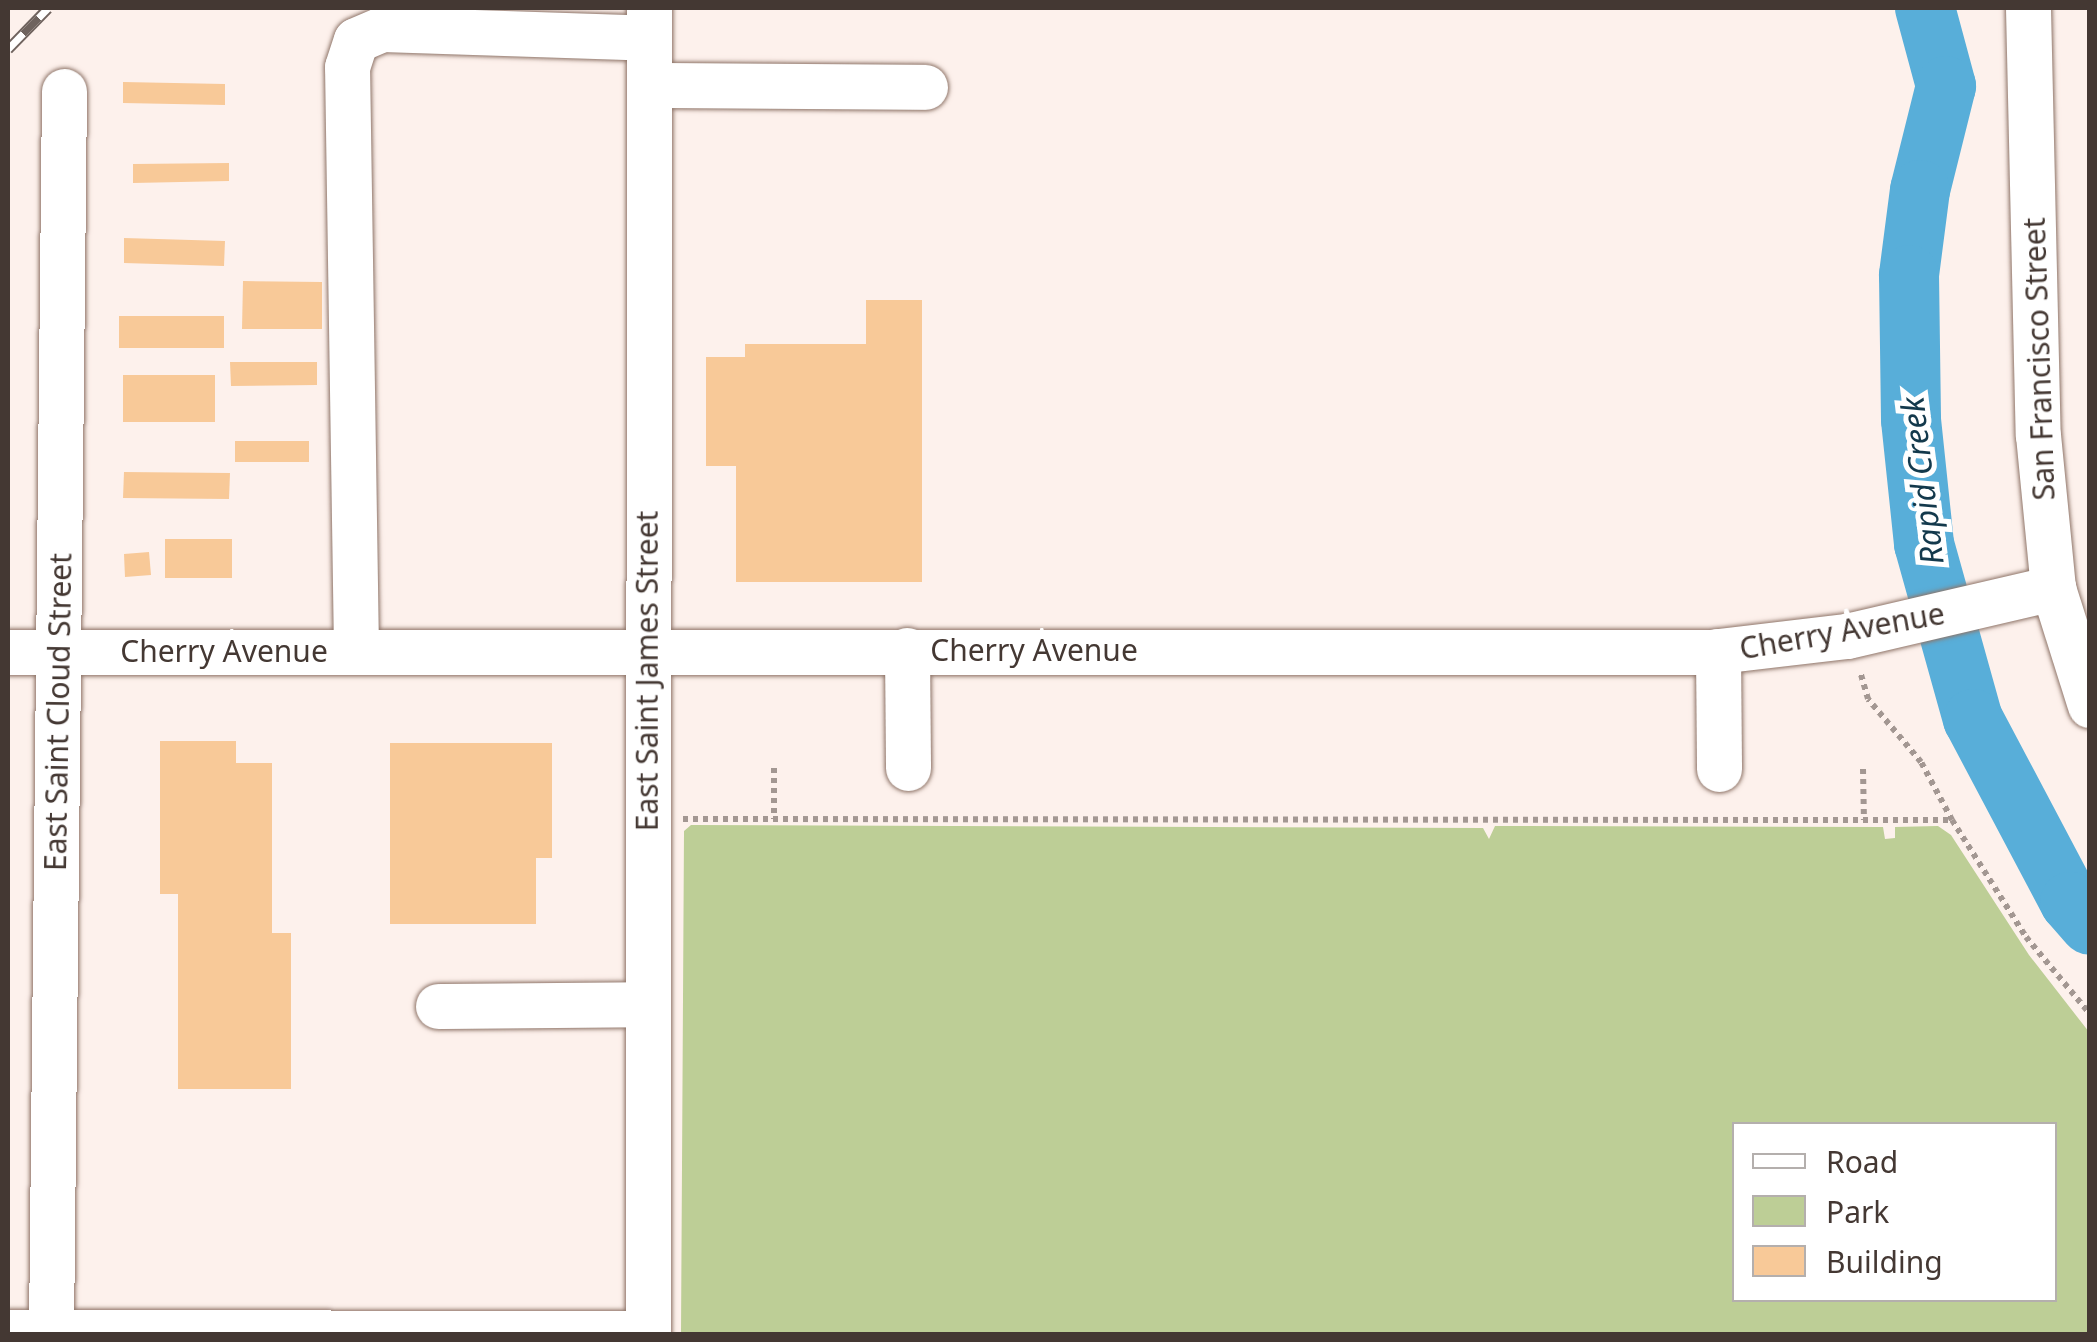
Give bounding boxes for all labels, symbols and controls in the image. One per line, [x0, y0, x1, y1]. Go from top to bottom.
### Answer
street label: San Francisco Street [2016, 217, 2062, 501]
water label: Rapid Creek [1893, 395, 1951, 567]
street label: East Saint James Street [629, 511, 665, 831]
street label: East Saint Cloud Street [37, 553, 79, 871]
street label: Cherry Avenue [1737, 595, 1947, 667]
street label: Cherry Avenue [930, 632, 1138, 668]
street label: Cherry Avenue [120, 633, 328, 669]
legend [1732, 1122, 2057, 1302]
text: Road [1826, 1141, 1898, 1182]
text: Park [1826, 1191, 1889, 1232]
text: Building [1826, 1241, 1943, 1282]

